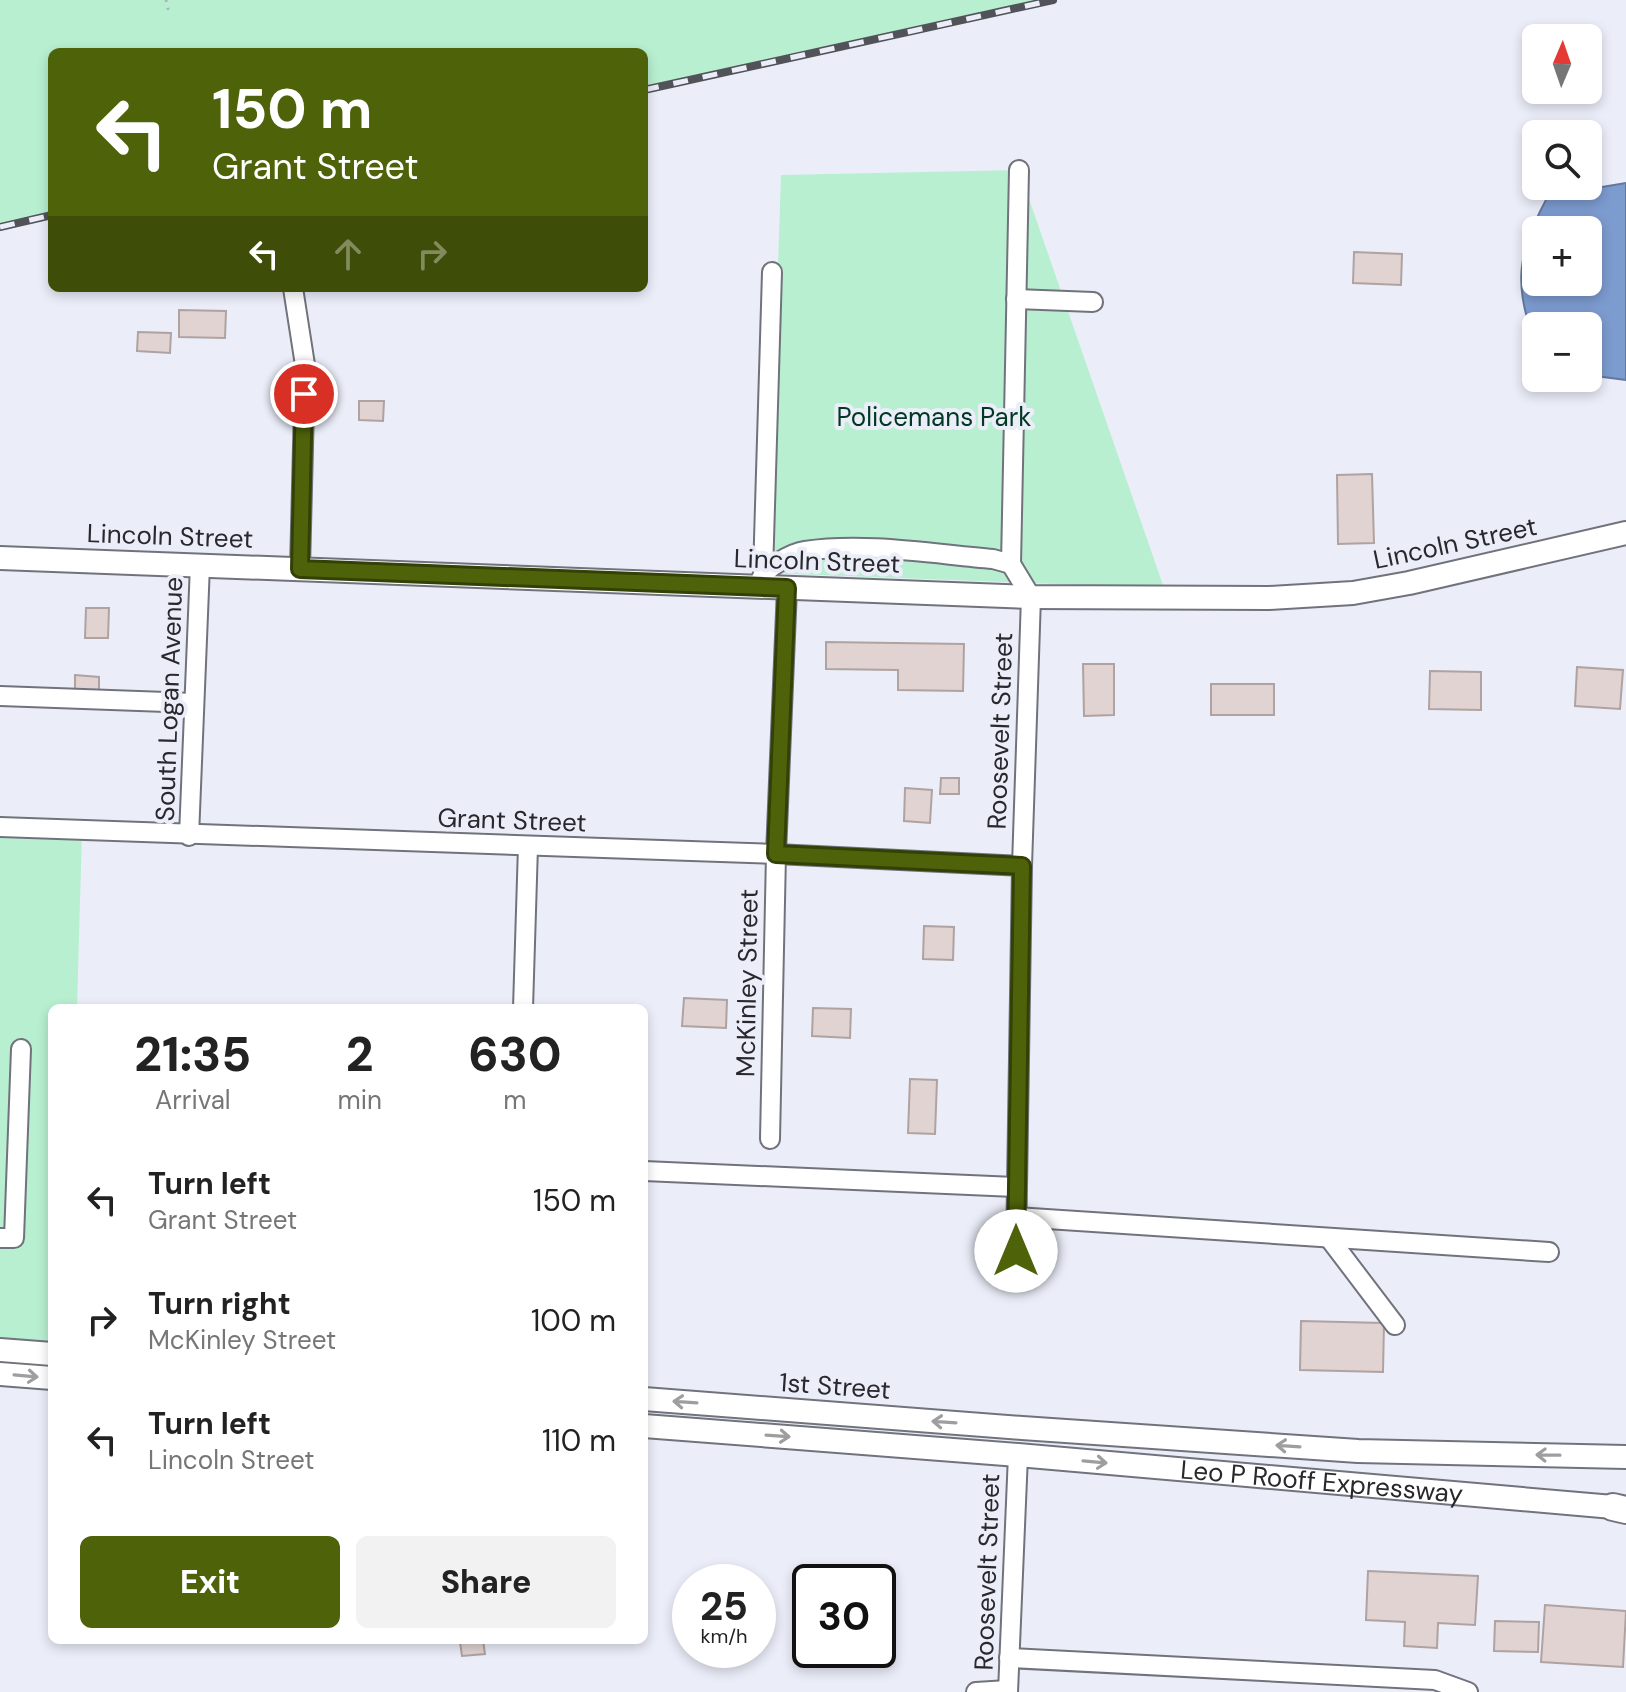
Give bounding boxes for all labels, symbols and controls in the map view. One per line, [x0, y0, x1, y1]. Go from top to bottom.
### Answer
north arrow [1522, 24, 1602, 104]
map controls [1522, 24, 1602, 392]
text: 150 m [212, 72, 373, 145]
icon: left [80, 80, 184, 184]
button: search [1522, 120, 1602, 200]
text: Grant Street [212, 143, 419, 190]
button: + [1522, 216, 1602, 296]
icon: left [242, 232, 286, 276]
icon: ahead [326, 232, 370, 276]
icon: right [410, 232, 454, 276]
button: − [1522, 312, 1602, 392]
pin [270, 360, 338, 428]
icon: arrive [282, 372, 326, 416]
park label: Policemans Park [837, 400, 1031, 434]
street label: Lincoln Street [1370, 509, 1540, 577]
street label: Lincoln Street [86, 516, 254, 556]
street label: Lincoln Street [733, 541, 901, 581]
street label: South Logan Avenue [148, 576, 190, 822]
street label: Roosevelt Street [980, 632, 1020, 830]
street label: Grant Street [437, 800, 587, 840]
street label: McKinley Street [728, 889, 766, 1077]
text: 21:35 [134, 1023, 251, 1086]
text: 2 [346, 1023, 374, 1086]
text: 630 [468, 1023, 562, 1086]
text: Arrival [155, 1083, 231, 1117]
text: min [338, 1083, 382, 1117]
text: m [503, 1083, 527, 1117]
text: Turn left [148, 1164, 271, 1203]
icon: left [80, 1178, 124, 1222]
text: 150 m [533, 1181, 616, 1220]
text: Grant Street [148, 1203, 297, 1237]
position arrow [974, 1209, 1058, 1293]
text: Turn right [148, 1284, 291, 1323]
icon: right [80, 1298, 124, 1342]
text: 100 m [531, 1301, 616, 1340]
text: McKinley Street [148, 1323, 336, 1357]
street label: 1st Street [778, 1365, 892, 1407]
one-way arrow [12, 1369, 39, 1384]
one-way arrow [672, 1394, 699, 1409]
text: Turn left [148, 1404, 271, 1443]
one-way arrow [931, 1414, 958, 1429]
icon: left [80, 1418, 124, 1462]
text: 110 m [542, 1421, 616, 1460]
one-way arrow [764, 1429, 791, 1444]
one-way arrow [1275, 1438, 1302, 1453]
text: Lincoln Street [148, 1443, 314, 1477]
one-way arrow [1535, 1447, 1562, 1463]
street label: Leo P Rooff Expressway [1179, 1452, 1464, 1511]
one-way arrow [1081, 1455, 1108, 1470]
street label: Roosevelt Street [967, 1473, 1007, 1671]
button: Exit [80, 1536, 340, 1628]
button: Share [356, 1536, 616, 1628]
speed limit sign: 30 [792, 1564, 896, 1668]
text: 25 [700, 1580, 748, 1632]
text: km/h [700, 1623, 748, 1649]

